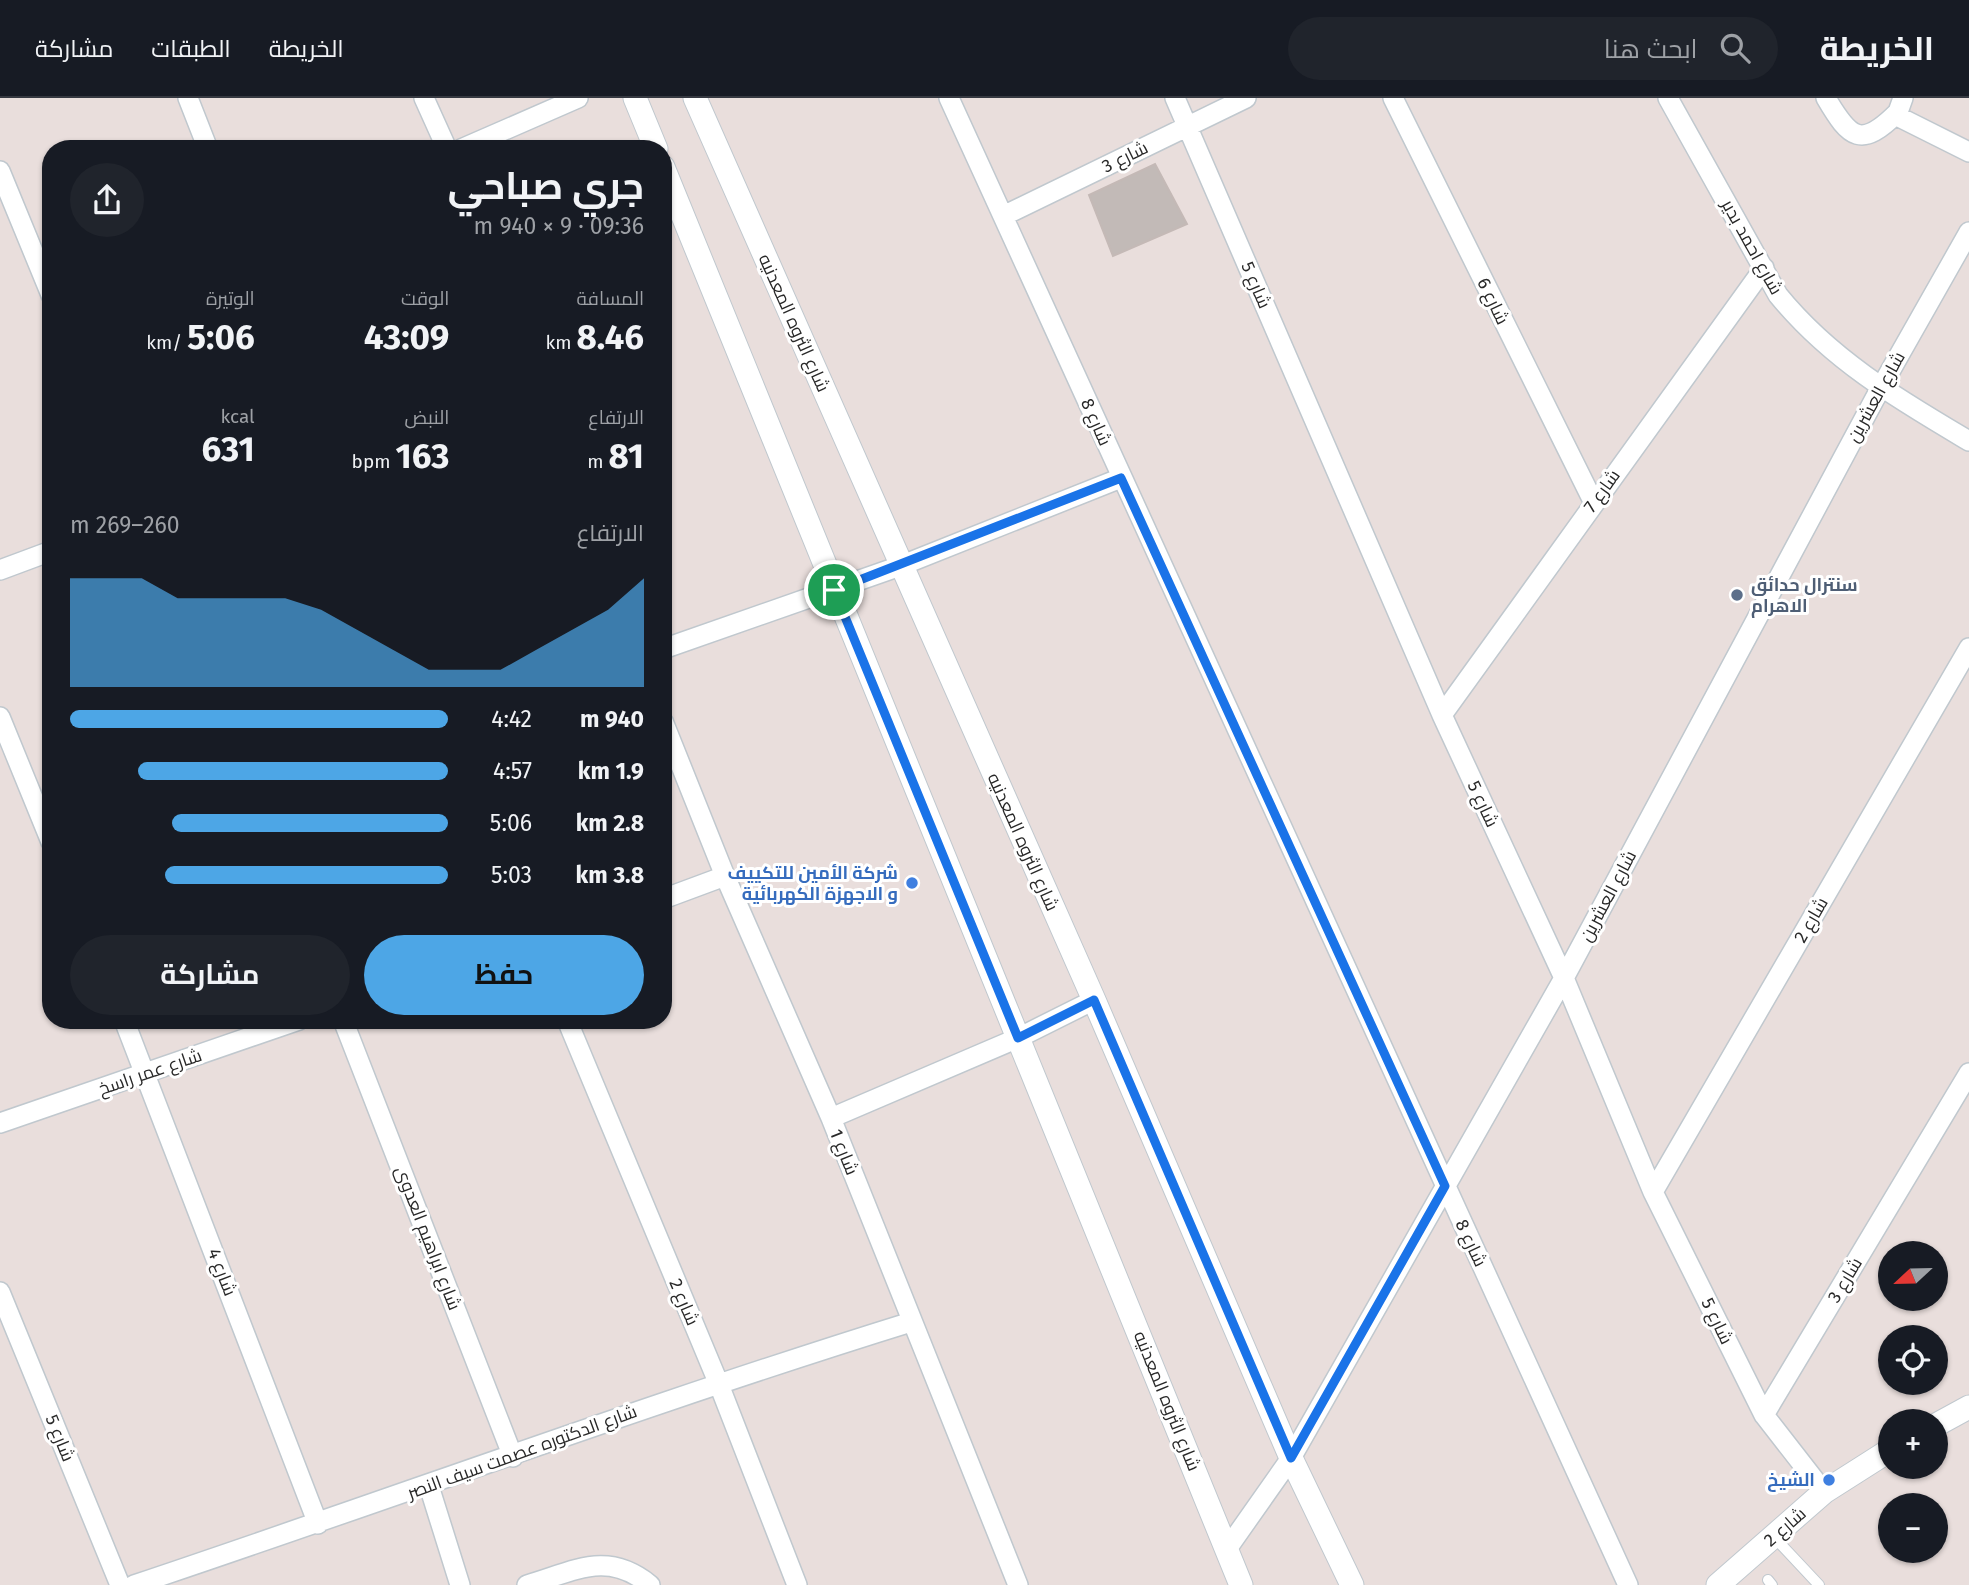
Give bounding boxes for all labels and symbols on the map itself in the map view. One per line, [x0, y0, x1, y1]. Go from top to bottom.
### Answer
street label: شارع 3 [1098, 136, 1152, 178]
street label: شارع احمد بدير [1715, 195, 1787, 299]
street label: شارع الثروه المعدنيه [753, 251, 834, 396]
street label: شارع 5 [1235, 258, 1276, 312]
street label: شارع 6 [1471, 274, 1514, 328]
street label: شارع العشرين [1842, 348, 1911, 447]
street label: شارع 8 [1075, 395, 1116, 450]
street label: شارع 7 [1579, 465, 1626, 517]
pin [804, 560, 864, 620]
place label: سنترال حدائق الاهرام [1751, 574, 1858, 618]
marker: سنترال حدائق الاهرام [1729, 587, 1745, 603]
street label: شارع الثروه المعدنيه [982, 770, 1063, 915]
street label: شارع 5 [1462, 777, 1503, 831]
street label: شارع العشرين [1575, 847, 1642, 946]
place label: شركة الأمين للتكييف و الاجهزة الكهربائية [728, 862, 898, 905]
marker: شركة الأمين للتكييف و الاجهزة الكهربائية [904, 875, 920, 891]
street label: شارع 2 [1789, 893, 1834, 947]
street label: شارع عمر راسخ [95, 1044, 205, 1101]
street label: شارع 1 [824, 1126, 863, 1178]
street label: شارع ابراهيم العدوى [389, 1163, 466, 1314]
street label: شارع 8 [1450, 1216, 1491, 1271]
north arrow [1878, 1241, 1948, 1311]
street label: شارع 4 [202, 1245, 241, 1299]
street label: شارع 3 [1823, 1253, 1868, 1307]
street label: شارع 2 [663, 1275, 704, 1329]
street label: شارع 5 [1696, 1294, 1738, 1348]
street label: شارع الثروه المعدنيه [1128, 1328, 1205, 1474]
street label: شارع الدكتوره عصمت سيف النصر [403, 1400, 640, 1505]
street label: شارع 5 [40, 1411, 79, 1465]
place label: الشيخ [1767, 1469, 1815, 1492]
marker: الشيخ [1821, 1472, 1837, 1488]
street label: شارع 2 [1759, 1503, 1811, 1552]

